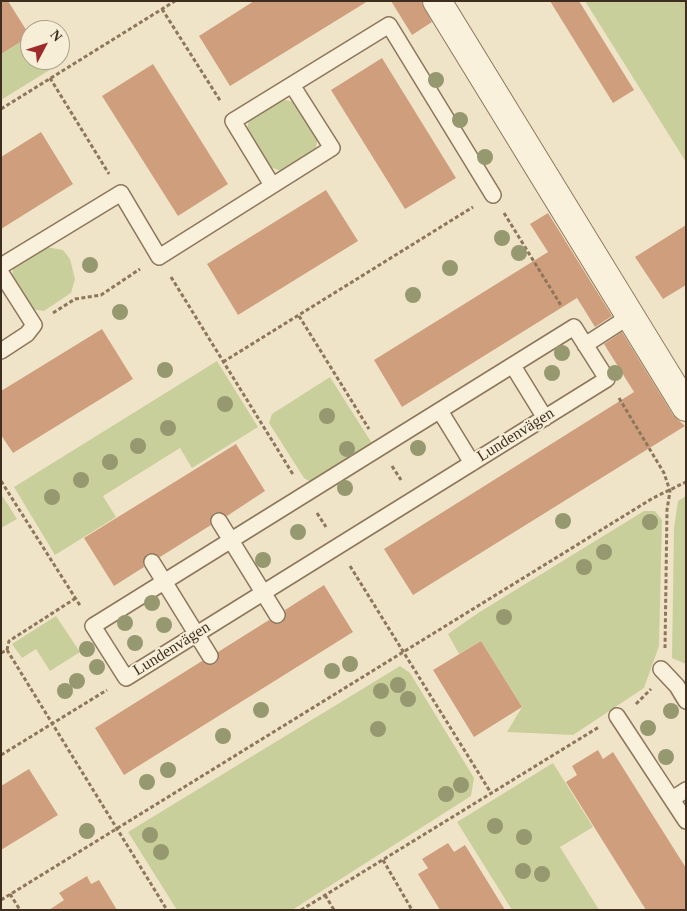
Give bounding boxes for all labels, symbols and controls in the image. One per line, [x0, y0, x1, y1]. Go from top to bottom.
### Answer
north arrow [20, 20, 70, 70]
text: N [47, 27, 65, 44]
street label: Lundenvägen [474, 404, 558, 466]
street label: Lundenvägen [130, 618, 214, 680]

